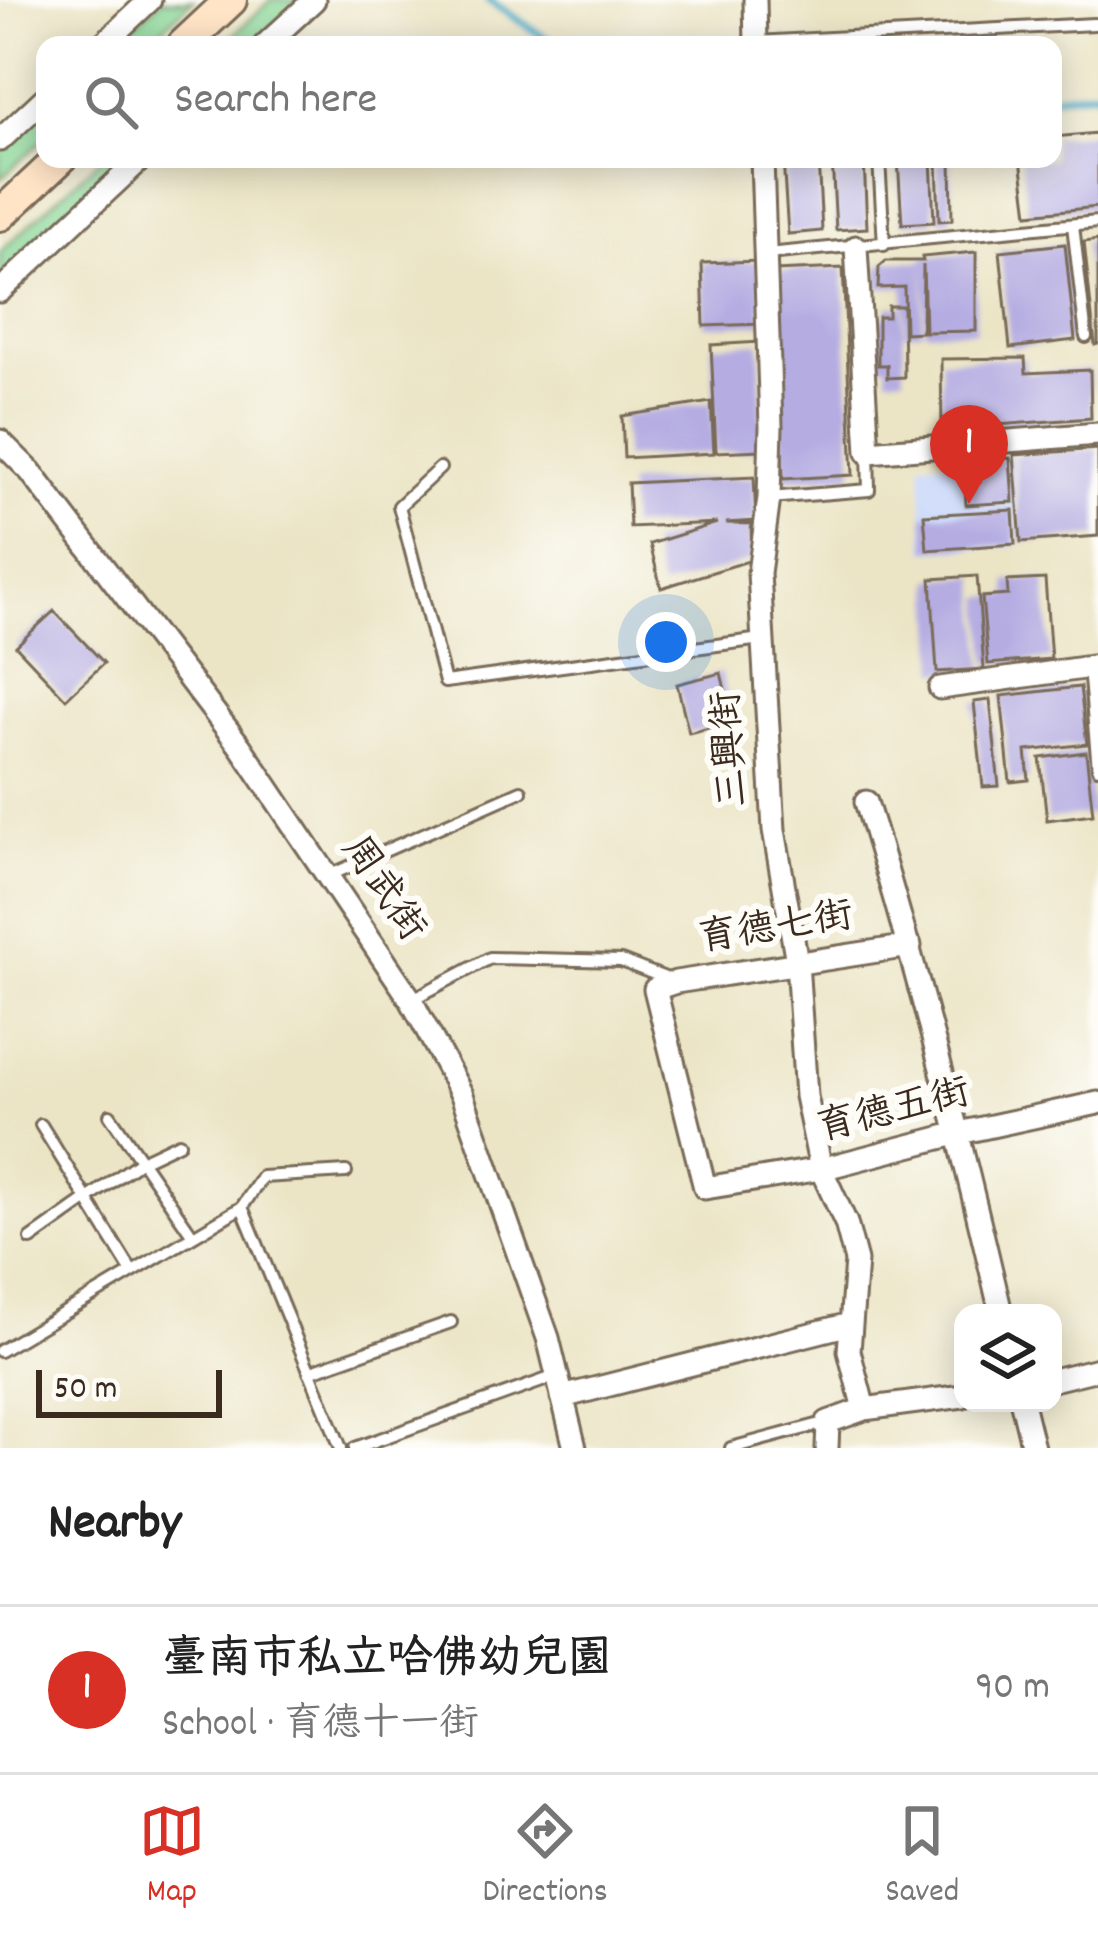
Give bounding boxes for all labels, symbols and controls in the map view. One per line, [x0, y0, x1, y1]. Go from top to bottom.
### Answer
search box [36, 36, 1062, 168]
icon: search [78, 69, 144, 135]
text: Search here [174, 70, 377, 134]
pin: 1 [930, 405, 1008, 504]
your location [636, 612, 696, 672]
street label: 三興街 [701, 689, 765, 809]
street label: 周武街 [325, 826, 437, 954]
street label: 育德七街 [695, 891, 857, 969]
street label: 育德五街 [812, 1067, 976, 1159]
map controls [954, 1304, 1062, 1412]
button: layers [954, 1304, 1062, 1412]
scale bar [36, 1364, 222, 1417]
text: 50 m [54, 1367, 118, 1414]
text: Nearby [48, 1490, 181, 1562]
text: 臺南市私立哈佛幼兒園 [162, 1630, 612, 1694]
text: 1 [83, 1662, 91, 1717]
text: 90 m [975, 1662, 1050, 1717]
text: School · 育德十一街 [162, 1699, 479, 1754]
tab: Map [139, 1798, 205, 1917]
tab: Directions [483, 1798, 608, 1917]
tab: Saved [885, 1798, 959, 1917]

